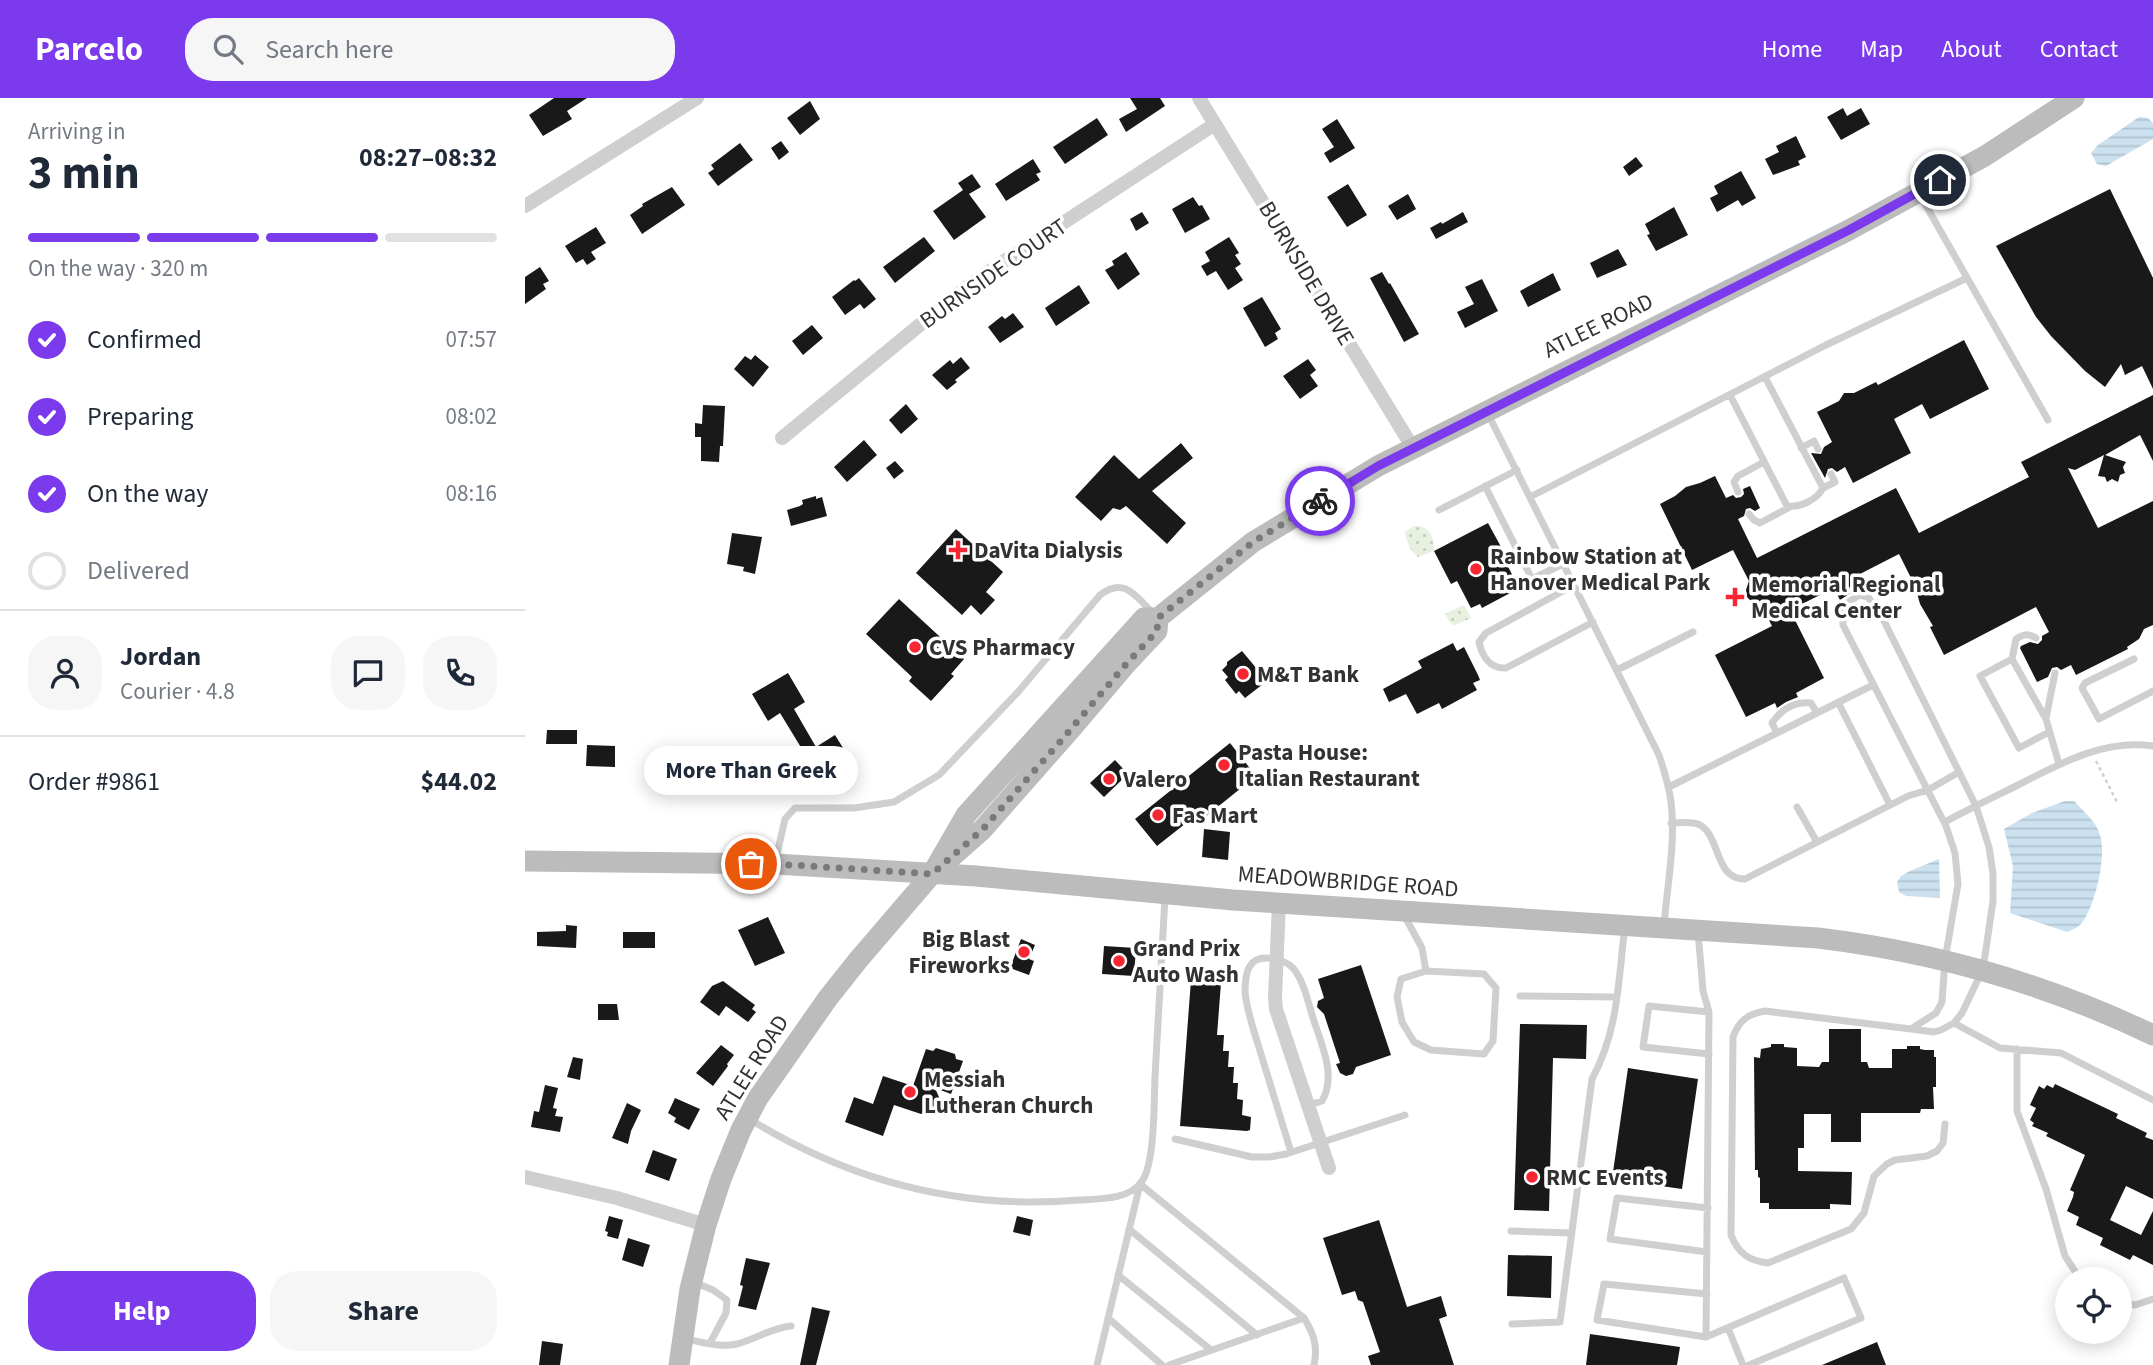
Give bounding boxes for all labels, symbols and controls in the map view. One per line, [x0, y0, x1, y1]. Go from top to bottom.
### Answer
search box [185, 18, 675, 81]
text: Parcelo [35, 26, 143, 73]
icon: search [209, 30, 247, 68]
text: Search here [265, 31, 393, 68]
text: Home [1762, 32, 1822, 67]
text: Map [1860, 32, 1903, 67]
text: About [1941, 32, 2002, 67]
text: Contact [2040, 32, 2118, 67]
text: Arriving in [28, 115, 126, 148]
text: 08:27–08:32 [359, 139, 497, 176]
text: 3 min [28, 141, 140, 206]
pin [1910, 150, 1970, 210]
icon: home [1921, 161, 1959, 199]
street label: BURNSIDE DRIVE [1251, 195, 1363, 352]
street label: BURNSIDE COURT [913, 210, 1074, 337]
text: On the way · 320 m [28, 252, 208, 285]
street label: ATLEE ROAD [1538, 285, 1659, 366]
icon: check [28, 321, 66, 359]
text: Confirmed [87, 321, 202, 358]
text: 07:57 [446, 323, 497, 356]
icon: check [28, 398, 66, 436]
text: Preparing [87, 398, 193, 435]
text: 08:02 [446, 400, 497, 433]
courier [1285, 466, 1355, 536]
icon: check [28, 475, 66, 513]
text: On the way [87, 475, 208, 512]
text: 08:16 [446, 477, 497, 510]
icon: bike [1301, 482, 1339, 520]
place label: DaVita Dialysis [974, 534, 1123, 567]
marker: DaVita Dialysis [948, 540, 968, 560]
place label: Rainbow Station at Hanover Medical Park [1490, 540, 1711, 599]
text: Delivered [87, 552, 190, 589]
marker: Rainbow Station at Hanover Medical Park [1468, 561, 1484, 577]
place label: Memorial Regional Medical Center [1751, 568, 1941, 627]
marker: Memorial Regional Medical Center [1725, 587, 1745, 607]
place label: CVS Pharmacy [929, 631, 1075, 664]
button: person [28, 636, 102, 710]
button: chat [331, 636, 405, 710]
button: phone [423, 636, 497, 710]
text: Jordan [120, 638, 201, 675]
marker: CVS Pharmacy [907, 639, 923, 655]
place label: M&T Bank [1257, 658, 1359, 691]
marker: M&T Bank [1235, 666, 1251, 682]
text: Courier · 4.8 [120, 675, 235, 708]
place label: Pasta House: Italian Restaurant [1238, 736, 1420, 795]
callout: More Than Greek [644, 745, 858, 794]
text: More Than Greek [665, 754, 837, 787]
marker: Pasta House: Italian Restaurant [1216, 757, 1232, 773]
text: Order #9861 [28, 763, 160, 800]
text: $44.02 [421, 763, 497, 800]
place label: Valero [1122, 763, 1187, 796]
marker: Valero [1101, 771, 1117, 787]
place label: Fas Mart [1172, 799, 1258, 832]
marker: Fas Mart [1150, 807, 1166, 823]
pin [721, 834, 781, 894]
icon: bag [732, 845, 770, 883]
street label: MEADOWBRIDGE ROAD [1236, 857, 1459, 906]
place label: Big Blast Fireworks [909, 923, 1010, 982]
place label: Grand Prix Auto Wash [1132, 932, 1240, 991]
marker: Big Blast Fireworks [1016, 944, 1032, 960]
marker: Grand Prix Auto Wash [1111, 953, 1127, 969]
street label: ATLEE ROAD [706, 1008, 797, 1126]
place label: Messiah Lutheran Church [924, 1063, 1093, 1122]
marker: Messiah Lutheran Church [902, 1084, 918, 1100]
place label: RMC Events [1546, 1161, 1664, 1194]
marker: RMC Events [1524, 1169, 1540, 1185]
map controls [2055, 1267, 2132, 1344]
button: locate [2055, 1267, 2132, 1344]
button: Help [28, 1271, 256, 1351]
button: Share [270, 1271, 497, 1351]

